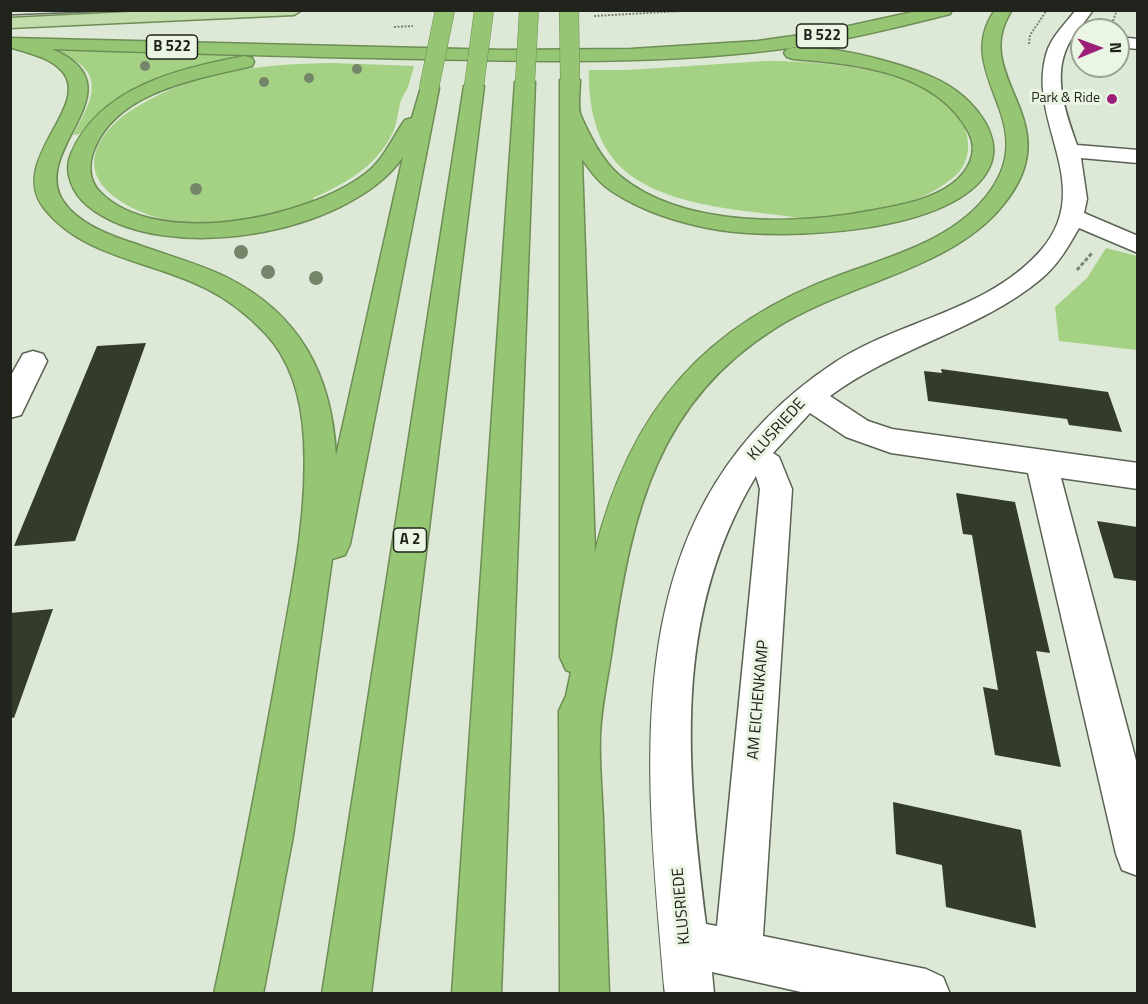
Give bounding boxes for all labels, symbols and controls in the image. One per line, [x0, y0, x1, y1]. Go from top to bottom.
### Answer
north arrow [1070, 18, 1130, 78]
road number: B 522 [796, 24, 848, 48]
road number: B 522 [146, 35, 198, 59]
text: N [1104, 42, 1128, 53]
place label: Park & Ride [1031, 91, 1100, 107]
marker: Park & Ride [1105, 92, 1119, 106]
street label: KLUSRIEDE [744, 395, 810, 465]
road number: A 2 [394, 528, 426, 552]
street label: AM EICHENKAMP [744, 639, 774, 761]
street label: KLUSRIEDE [669, 867, 695, 945]

